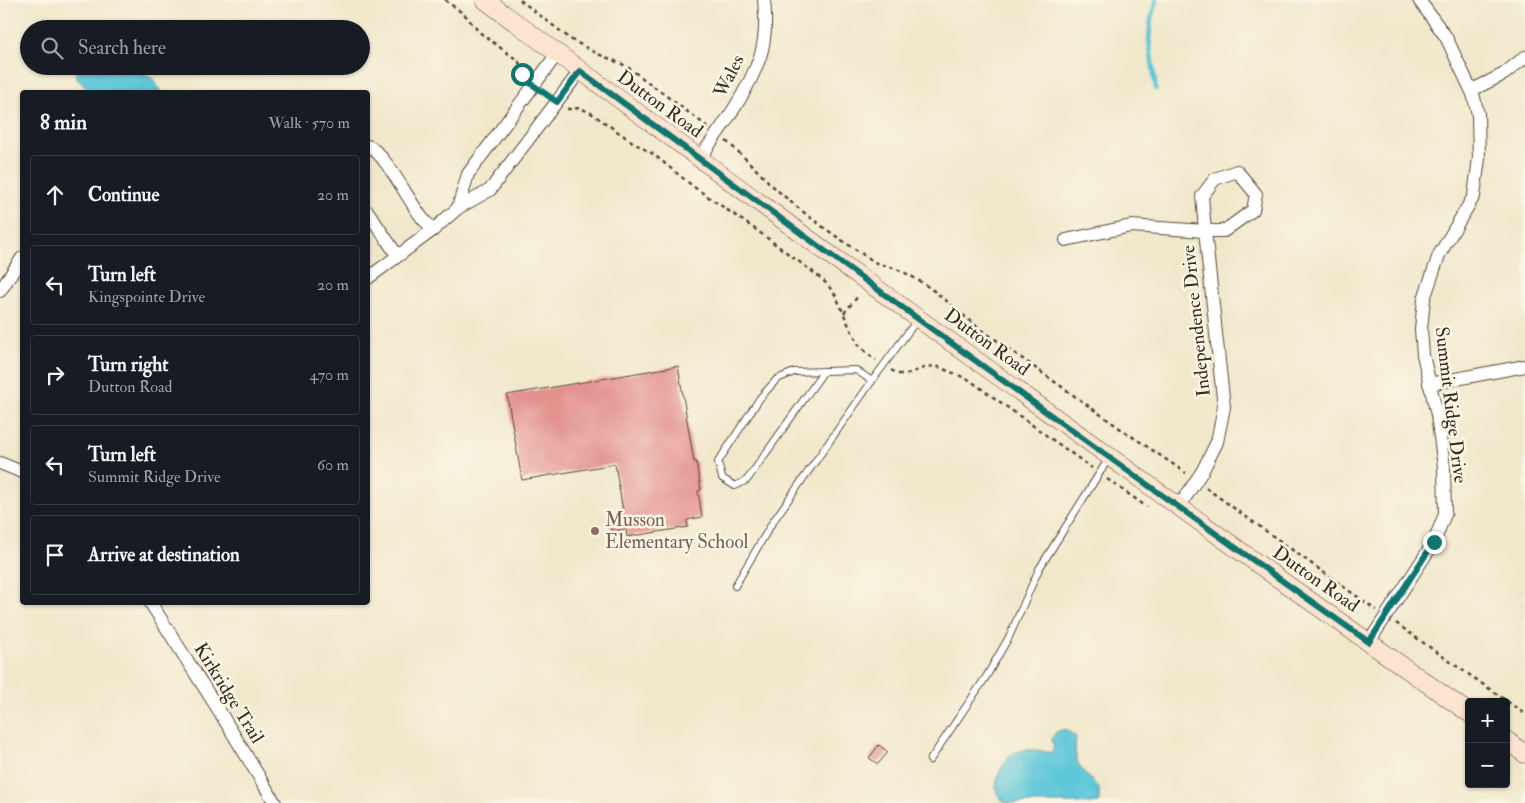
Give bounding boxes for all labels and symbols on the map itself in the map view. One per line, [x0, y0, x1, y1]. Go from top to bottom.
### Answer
street label: Wales [708, 51, 750, 102]
route start [511, 63, 534, 86]
street label: Dutton Road [612, 65, 708, 144]
street label: Independence Drive [1176, 244, 1217, 398]
street label: Dutton Road [939, 303, 1035, 382]
street label: Summit Ridge Drive [1429, 325, 1473, 485]
place label: Musson Elementary School [605, 508, 749, 554]
marker: Musson Elementary School [589, 525, 601, 537]
route end [1423, 531, 1446, 554]
street label: Dutton Road [1268, 540, 1364, 618]
street label: Kirkridge Trail [189, 638, 269, 748]

